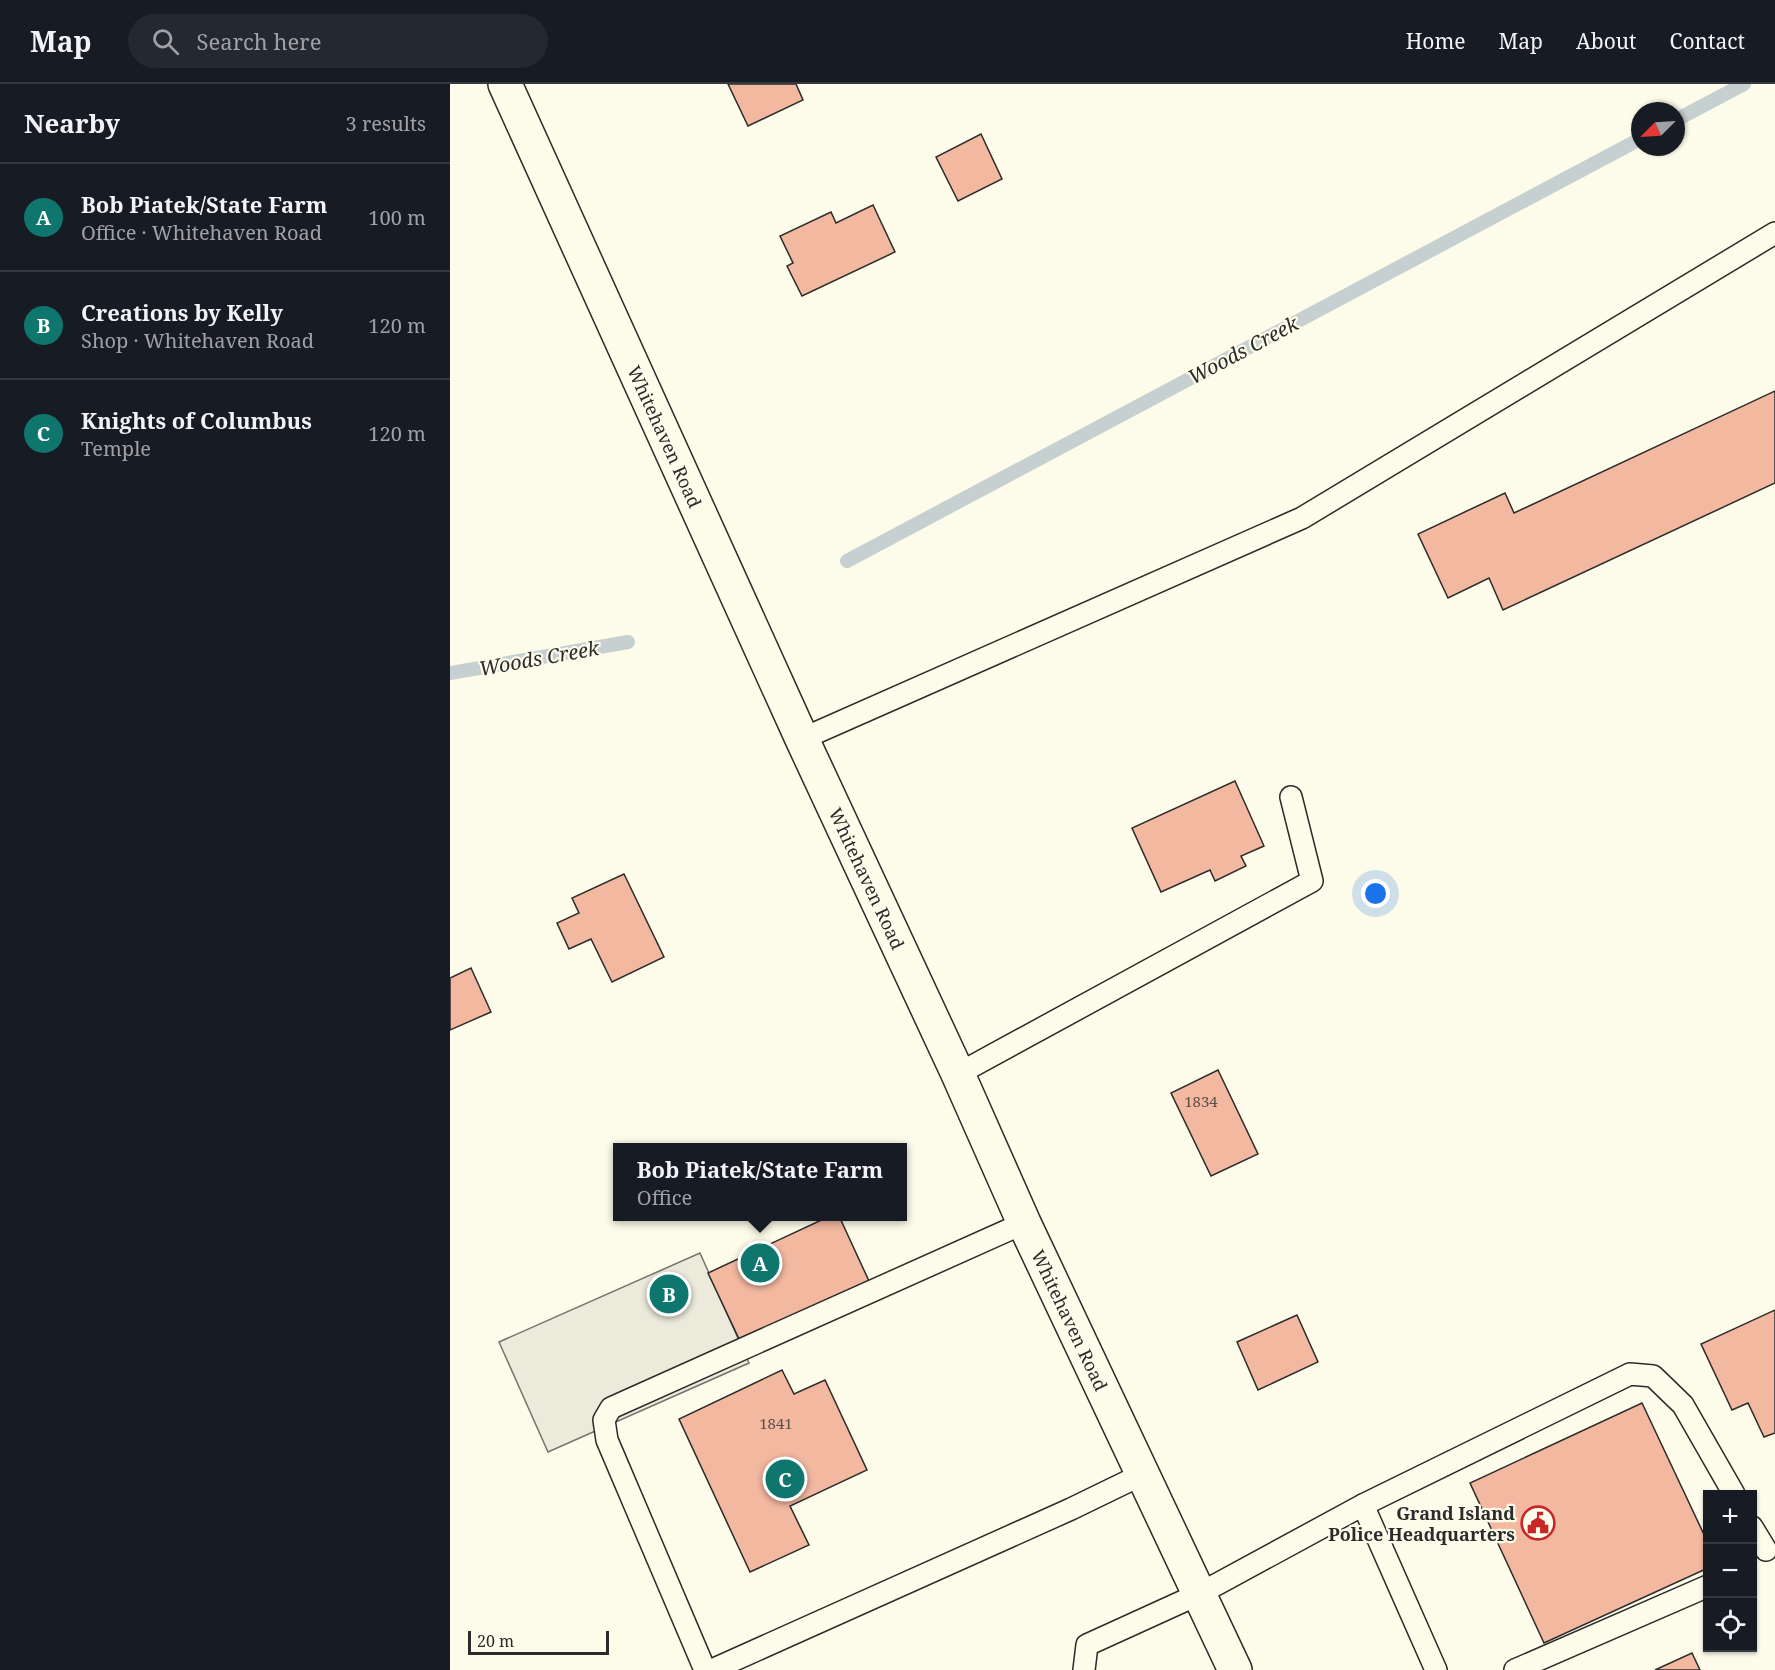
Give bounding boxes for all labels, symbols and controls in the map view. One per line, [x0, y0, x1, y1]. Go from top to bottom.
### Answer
search box [128, 14, 548, 68]
text: Map [30, 22, 92, 60]
icon: search [149, 25, 182, 58]
text: Search here [197, 26, 321, 56]
text: Home [1406, 27, 1466, 55]
text: Map [1499, 27, 1543, 55]
text: About [1576, 27, 1637, 55]
text: Contact [1670, 27, 1745, 55]
north arrow [1631, 102, 1685, 156]
text: Nearby [24, 105, 120, 141]
text: 3 results [346, 110, 426, 137]
text: Bob Piatek/State Farm [81, 189, 327, 219]
text: A [36, 204, 51, 231]
text: 100 m [368, 204, 426, 231]
text: Office · Whitehaven Road [81, 219, 322, 246]
text: Creations by Kelly [81, 297, 283, 327]
water label: Woods Creek [1183, 309, 1303, 390]
text: B [37, 312, 50, 339]
text: 120 m [368, 312, 426, 339]
text: Shop · Whitehaven Road [81, 327, 314, 354]
street label: Whitehaven Road [622, 362, 707, 511]
text: Knights of Columbus [81, 405, 312, 435]
text: C [37, 420, 50, 447]
text: 120 m [368, 420, 426, 447]
text: Temple [81, 435, 151, 462]
water label: Woods Creek [477, 634, 602, 682]
street label: Whitehaven Road [824, 804, 910, 953]
your location [1361, 879, 1390, 908]
house number: 1834 [1184, 1091, 1218, 1111]
popup [613, 1143, 907, 1221]
text: Bob Piatek/State Farm [637, 1154, 883, 1184]
text: Office [637, 1184, 692, 1211]
pin: A [740, 1240, 780, 1286]
street label: Whitehaven Road [1026, 1246, 1113, 1395]
pin: B [650, 1272, 688, 1316]
house number: 1841 [759, 1413, 793, 1433]
pin: C [766, 1456, 804, 1502]
map controls [1703, 1490, 1757, 1652]
button: + [1703, 1490, 1757, 1544]
place label: Grand Island Police Headquarters [1328, 1501, 1515, 1546]
public building icon: Grand Island Police Headquarters [1520, 1505, 1556, 1541]
button: − [1703, 1544, 1757, 1598]
button: locate [1703, 1598, 1757, 1652]
scale bar [468, 1628, 609, 1656]
text: 20 m [477, 1630, 514, 1652]

